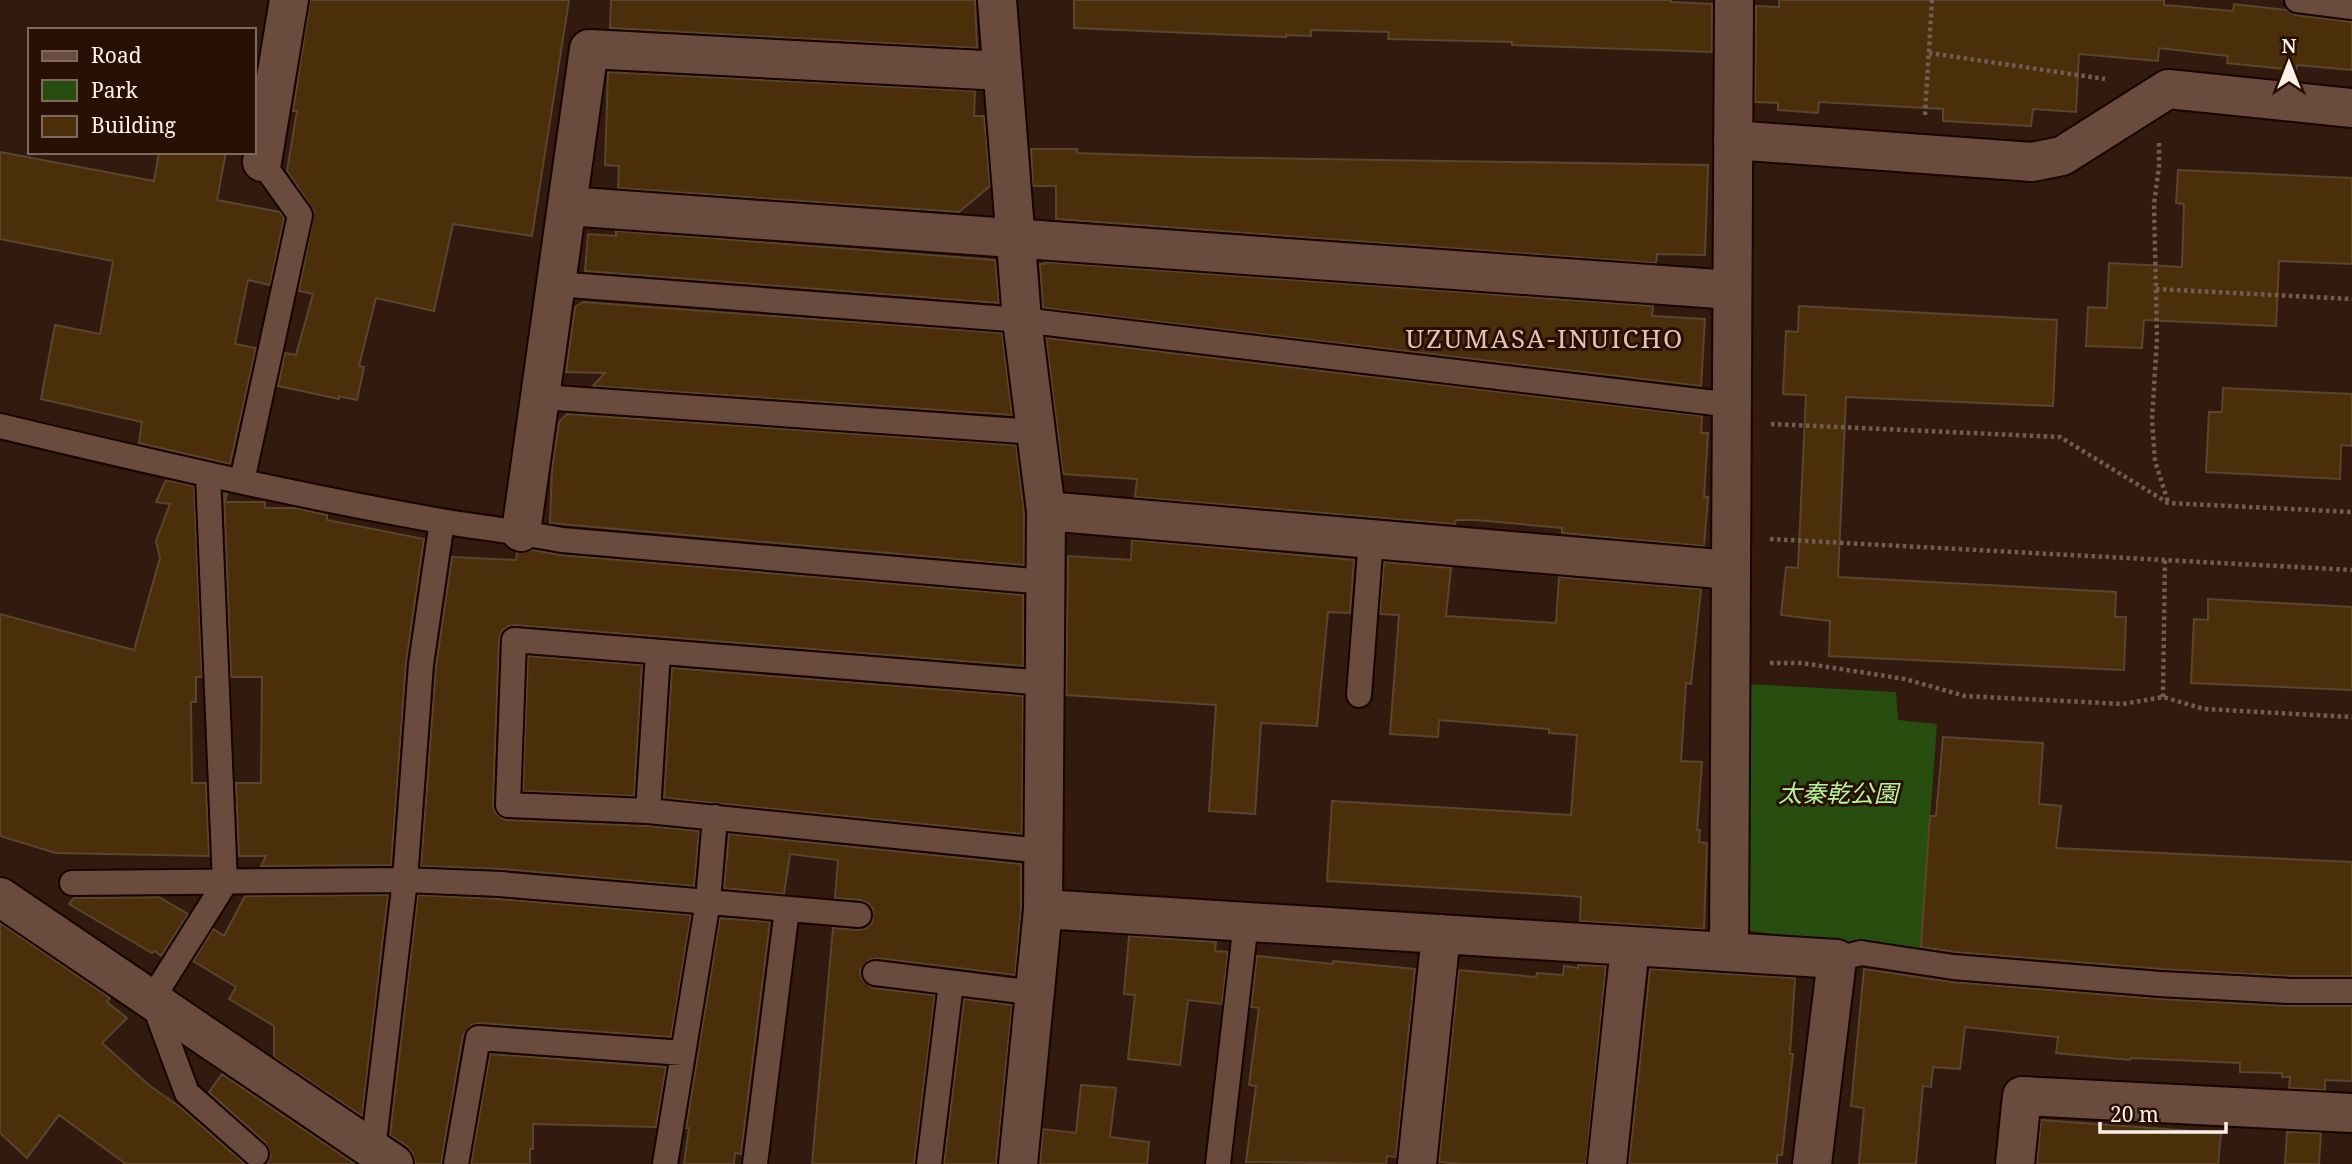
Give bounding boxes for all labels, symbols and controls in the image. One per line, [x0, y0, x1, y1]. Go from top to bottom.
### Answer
legend [28, 28, 256, 154]
north arrow [2254, 28, 2324, 98]
text: N [2282, 33, 2297, 59]
text: Road [91, 41, 142, 69]
text: Park [91, 76, 138, 104]
text: Building [91, 111, 176, 139]
district label: UZUMASA-INUICHO [1406, 320, 1684, 356]
park label: 太秦乾公園 [1778, 776, 1901, 809]
scale bar [2100, 1090, 2226, 1134]
text: 20 m [2110, 1100, 2159, 1128]

